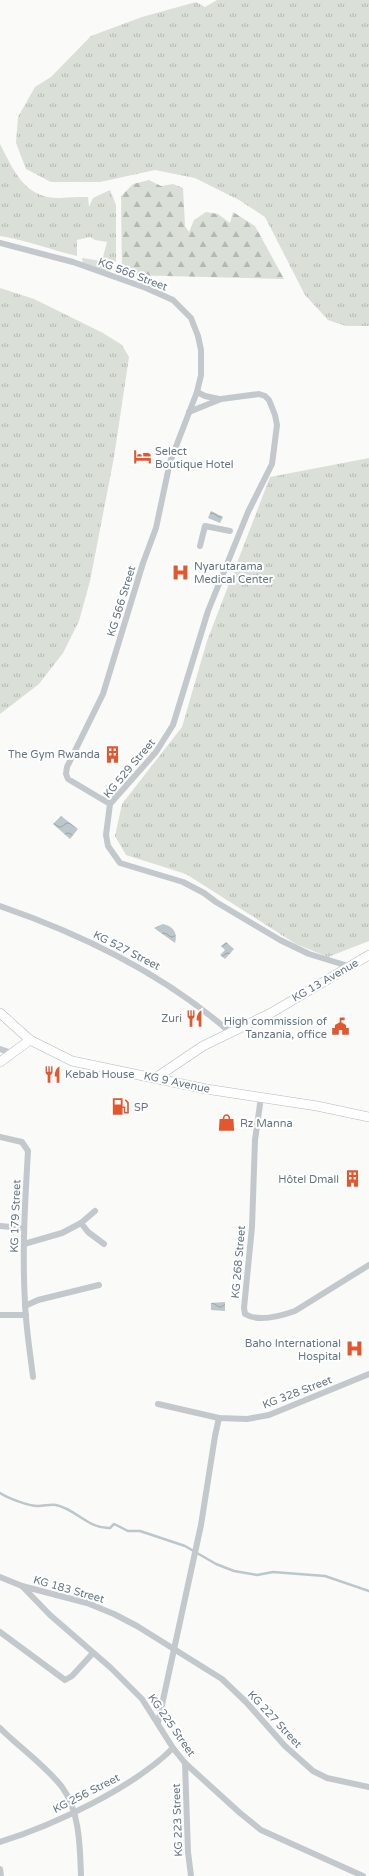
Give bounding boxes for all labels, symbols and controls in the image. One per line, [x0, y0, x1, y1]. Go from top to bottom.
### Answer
street label: KG 566 Street [96, 255, 169, 294]
place label: Select Boutique Hotel [155, 445, 234, 471]
hotel icon: Select Boutique Hotel [132, 447, 152, 467]
place label: Nyarutarama Medical Center [194, 560, 274, 586]
hospital icon: Nyarutarama Medical Center [171, 562, 191, 582]
street label: KG 566 Street [105, 564, 138, 638]
street label: KG 529 Street [101, 736, 158, 801]
building icon: The Gym Rwanda [103, 744, 123, 764]
place label: The Gym Rwanda [8, 748, 100, 761]
street label: KG 527 Street [91, 928, 162, 973]
street label: KG 13 Avenue [290, 956, 361, 1005]
restaurant icon: Zuri [185, 1008, 205, 1028]
place label: Zuri [161, 1012, 182, 1025]
place label: High commission of Tanzania, office [224, 1015, 328, 1041]
public building icon: High commission of Tanzania, office [330, 1017, 350, 1037]
restaurant icon: Kebab House [42, 1064, 62, 1084]
place label: Kebab House [65, 1068, 135, 1081]
street label: KG 9 Avenue [143, 1069, 211, 1096]
fuel station icon: SP [111, 1097, 131, 1117]
place label: SP [134, 1101, 148, 1114]
shop icon: Rz Manna [217, 1113, 237, 1133]
place label: Rz Manna [240, 1117, 293, 1130]
building icon: Hôtel Dmall [342, 1169, 362, 1189]
place label: Hôtel Dmall [278, 1173, 339, 1186]
street label: KG 179 Street [8, 1179, 23, 1253]
street label: KG 268 Street [229, 1225, 248, 1299]
place label: Baho International Hospital [245, 1337, 341, 1363]
hospital icon: Baho International Hospital [344, 1339, 364, 1359]
street label: KG 328 Street [261, 1373, 334, 1412]
street label: KG 183 Street [32, 1573, 106, 1606]
street label: KG 227 Street [245, 1688, 304, 1751]
street label: KG 225 Street [145, 1692, 198, 1759]
street label: KG 256 Street [51, 1771, 122, 1816]
street label: KG 223 Street [170, 1783, 185, 1857]

